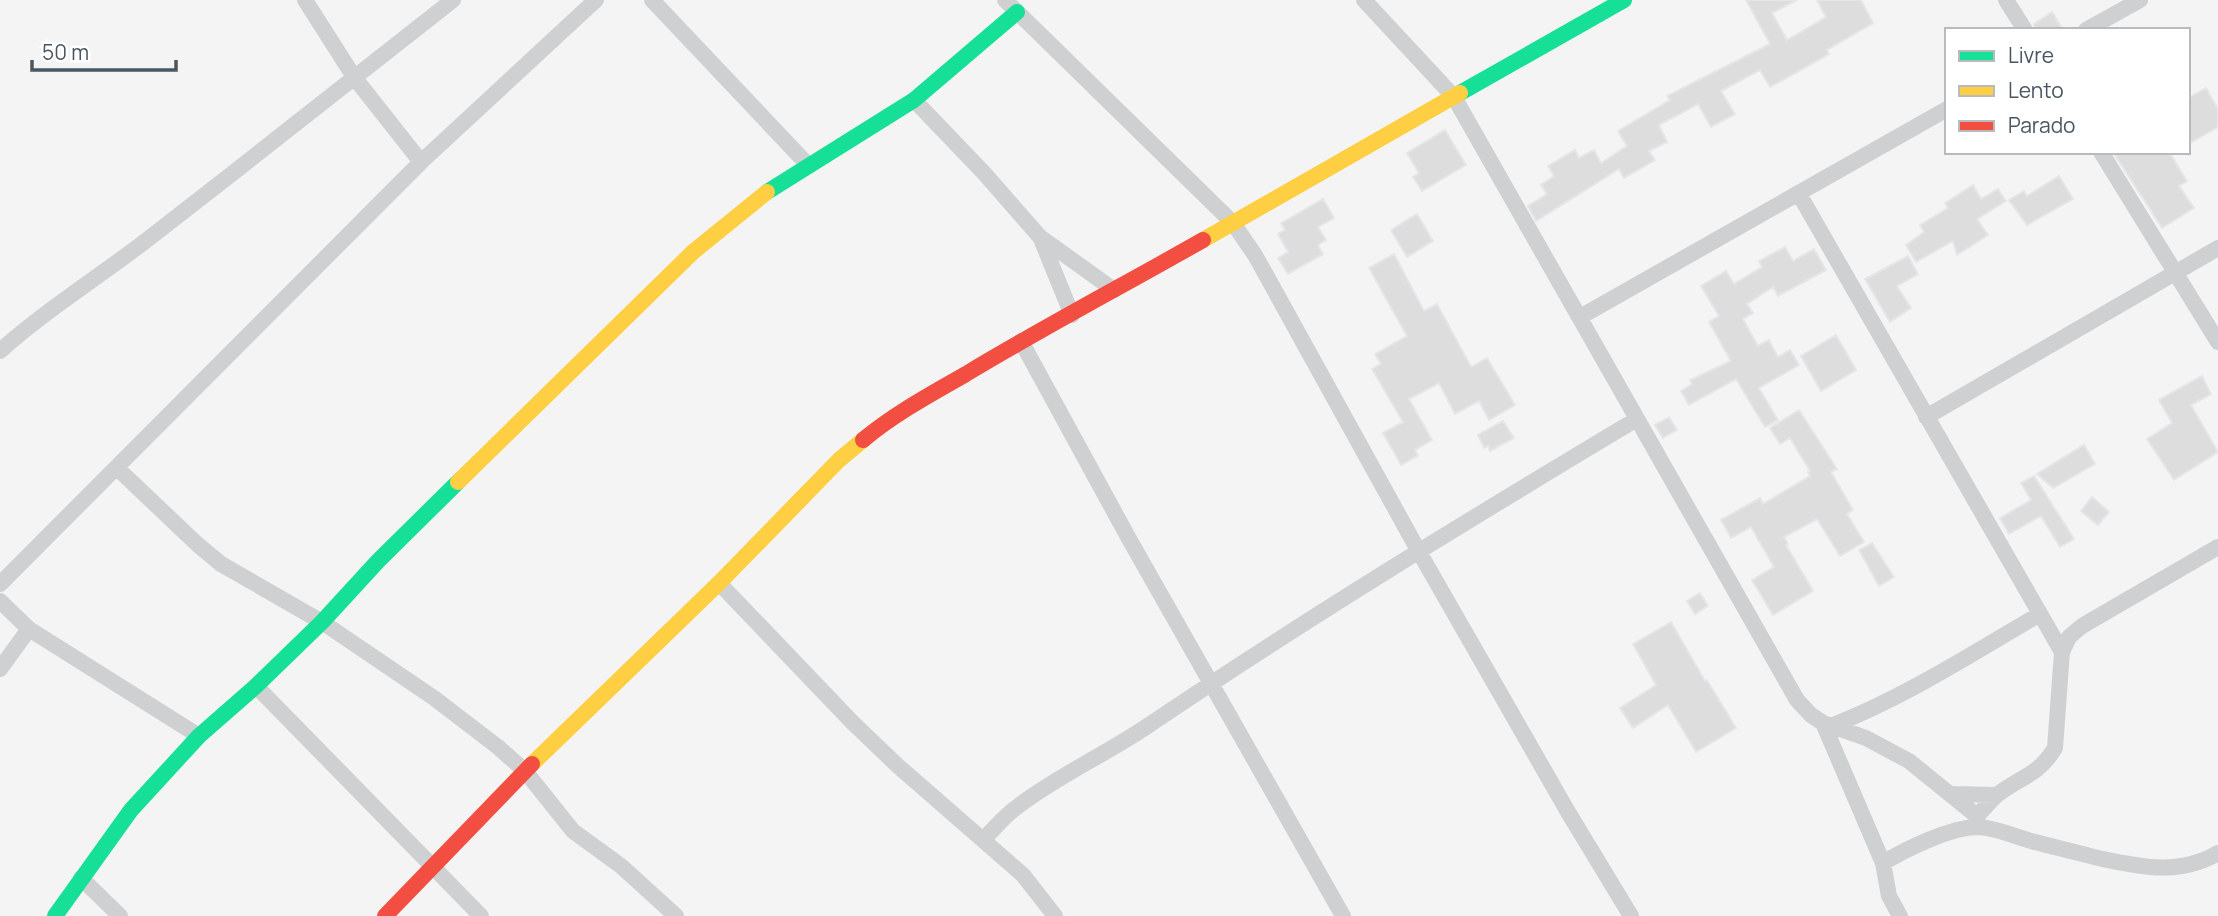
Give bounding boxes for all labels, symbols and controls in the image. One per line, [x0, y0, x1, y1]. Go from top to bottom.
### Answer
scale bar [32, 28, 175, 72]
legend [1945, 28, 2190, 154]
text: 50 m [42, 38, 89, 66]
text: Livre [2008, 41, 2054, 69]
text: Lento [2008, 76, 2064, 104]
text: Parado [2008, 111, 2076, 139]

